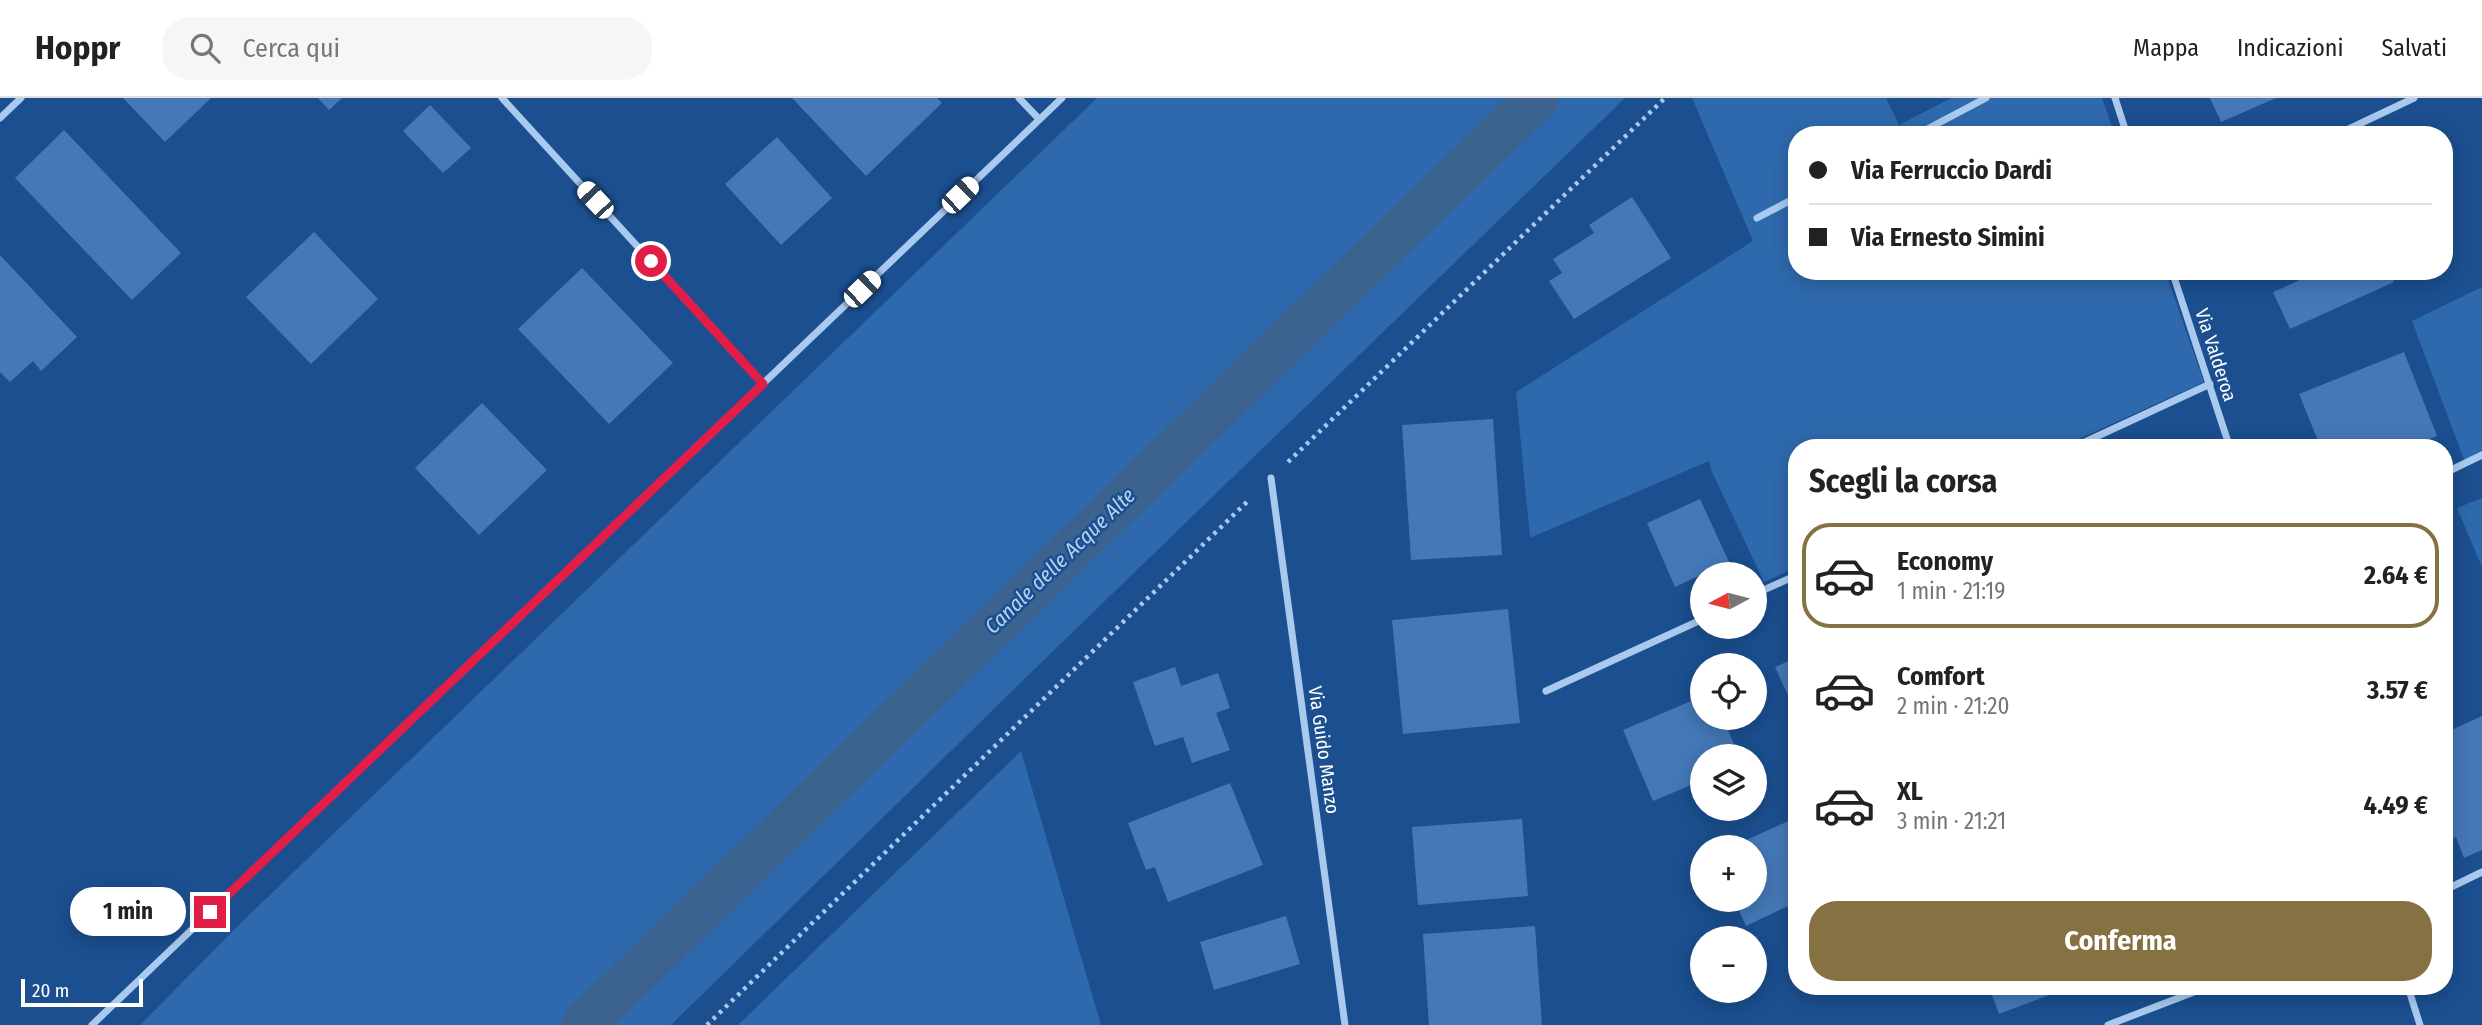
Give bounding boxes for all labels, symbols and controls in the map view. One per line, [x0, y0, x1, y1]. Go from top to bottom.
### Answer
search box [162, 17, 652, 80]
text: Hoppr [35, 28, 120, 68]
icon: search [186, 29, 224, 67]
text: Cerca qui [242, 33, 340, 64]
text: Mappa [2133, 34, 2199, 62]
text: Indicazioni [2237, 34, 2343, 62]
text: Salvati [2381, 34, 2447, 62]
text: Via Ferruccio Dardi [1851, 155, 2052, 186]
car [938, 173, 983, 217]
car [573, 177, 618, 223]
text: Via Ernesto Simini [1851, 222, 2045, 253]
route start [635, 245, 667, 277]
car [840, 267, 885, 311]
street label: Via Valderoa [2190, 306, 2242, 404]
text: Scegli la corsa [1809, 462, 1997, 500]
water label: Canale delle Acque Alte [979, 483, 1141, 639]
icon: car [1813, 544, 1876, 607]
text: Economy [1897, 546, 1993, 577]
text: 2.64 € [2364, 560, 2428, 591]
north arrow [1690, 562, 1768, 639]
map controls [1690, 562, 1767, 1003]
text: 1 min · 21:19 [1897, 577, 2005, 605]
button: locate [1690, 653, 1767, 730]
icon: car [1813, 659, 1876, 722]
text: Comfort [1897, 661, 1985, 692]
text: 3.57 € [2367, 675, 2428, 706]
street label: Via Guido Manzo [1304, 685, 1344, 815]
text: 2 min · 21:20 [1897, 692, 2009, 720]
button: layers [1690, 744, 1767, 821]
icon: car [1813, 774, 1876, 837]
text: XL [1897, 776, 1923, 807]
text: 4.49 € [2364, 790, 2428, 821]
text: 3 min · 21:21 [1897, 807, 2006, 835]
button: + [1690, 835, 1767, 912]
callout: 1 min [70, 888, 186, 936]
route end [194, 896, 226, 928]
text: 1 min [103, 897, 153, 925]
button: Conferma [1809, 901, 2432, 981]
button: − [1690, 926, 1767, 1003]
scale bar [21, 976, 144, 1008]
text: 20 m [32, 979, 69, 1002]

